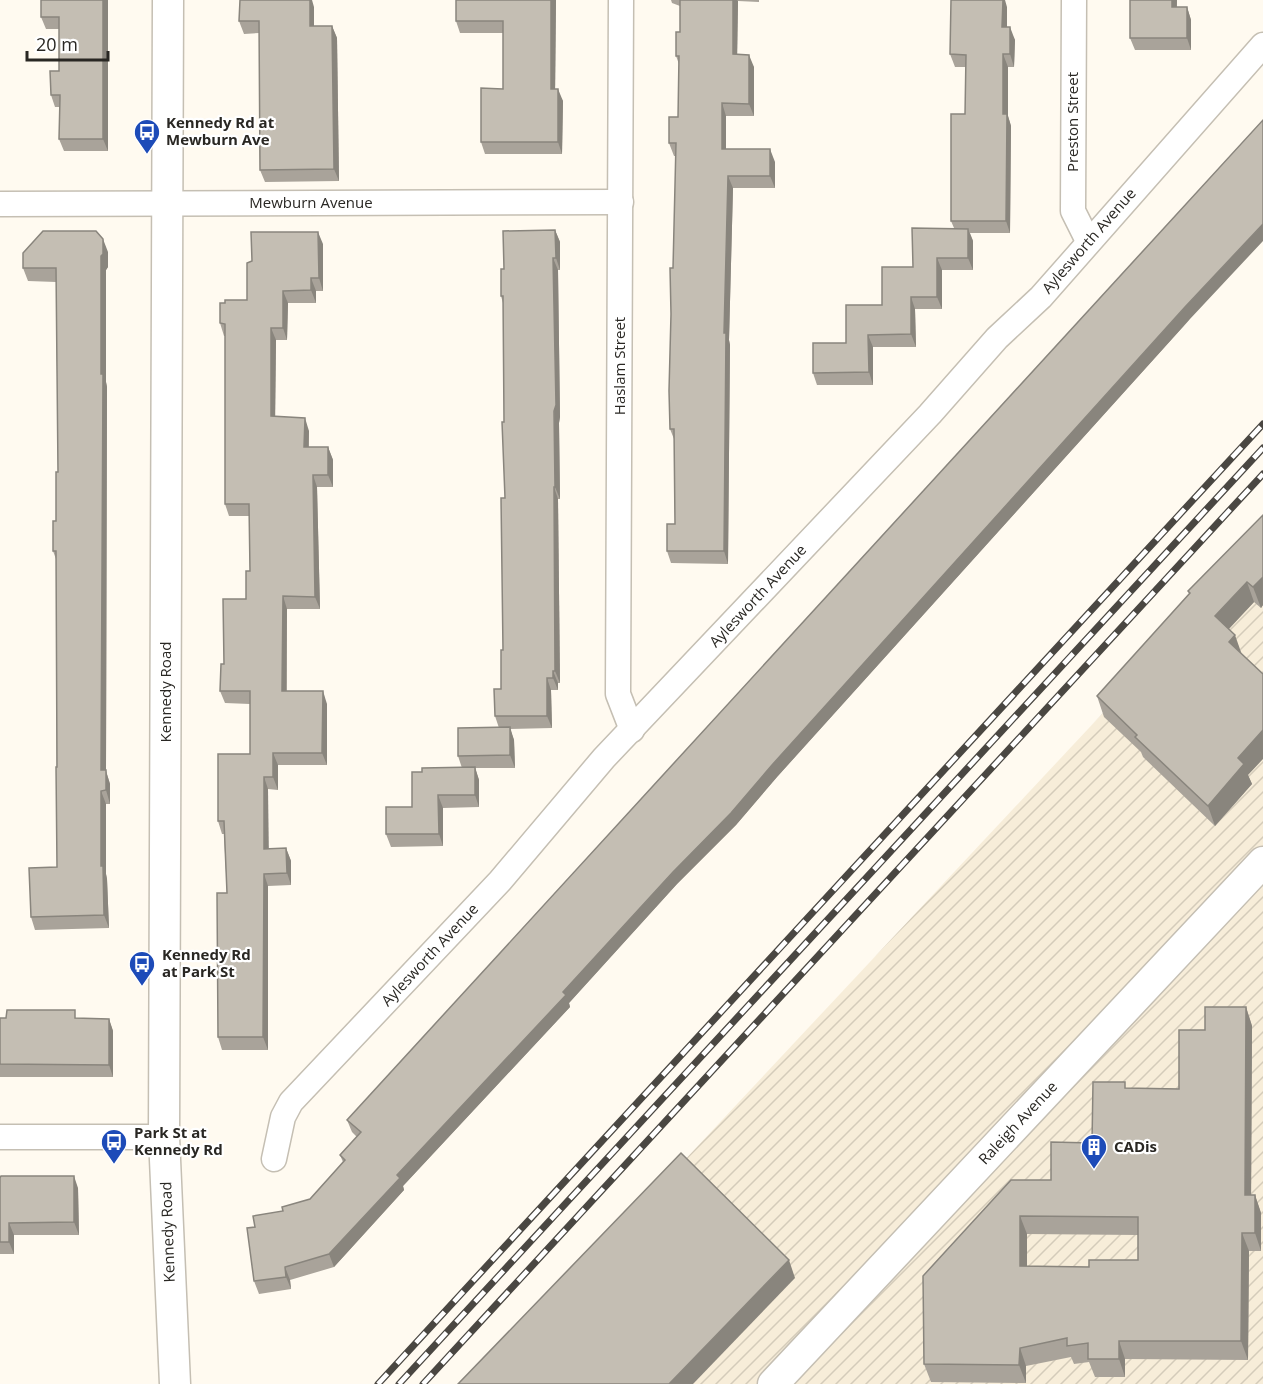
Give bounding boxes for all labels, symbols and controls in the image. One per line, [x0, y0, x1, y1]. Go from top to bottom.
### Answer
scale bar [27, 24, 108, 62]
text: 20 m [36, 32, 78, 56]
street label: Preston Street [1062, 72, 1082, 172]
place label: Kennedy Rd at Mewburn Ave [166, 112, 275, 149]
bus stop icon: Kennedy Rd at Mewburn Ave [132, 117, 162, 155]
street label: Aylesworth Avenue [1037, 183, 1140, 297]
street label: Mewburn Avenue [249, 192, 373, 212]
street label: Haslam Street [609, 317, 629, 415]
street label: Aylesworth Avenue [704, 540, 810, 651]
street label: Kennedy Road [155, 642, 175, 742]
street label: Aylesworth Avenue [376, 899, 482, 1010]
place label: Kennedy Rd at Park St [162, 944, 251, 981]
bus stop icon: Kennedy Rd at Park St [127, 949, 157, 987]
street label: Raleigh Avenue [973, 1076, 1061, 1168]
place label: Park St at Kennedy Rd [134, 1122, 223, 1159]
bus stop icon: Park St at Kennedy Rd [99, 1127, 129, 1165]
building icon: CADis [1079, 1132, 1109, 1170]
place label: CADis [1114, 1136, 1157, 1156]
street label: Kennedy Road [155, 1181, 179, 1283]

